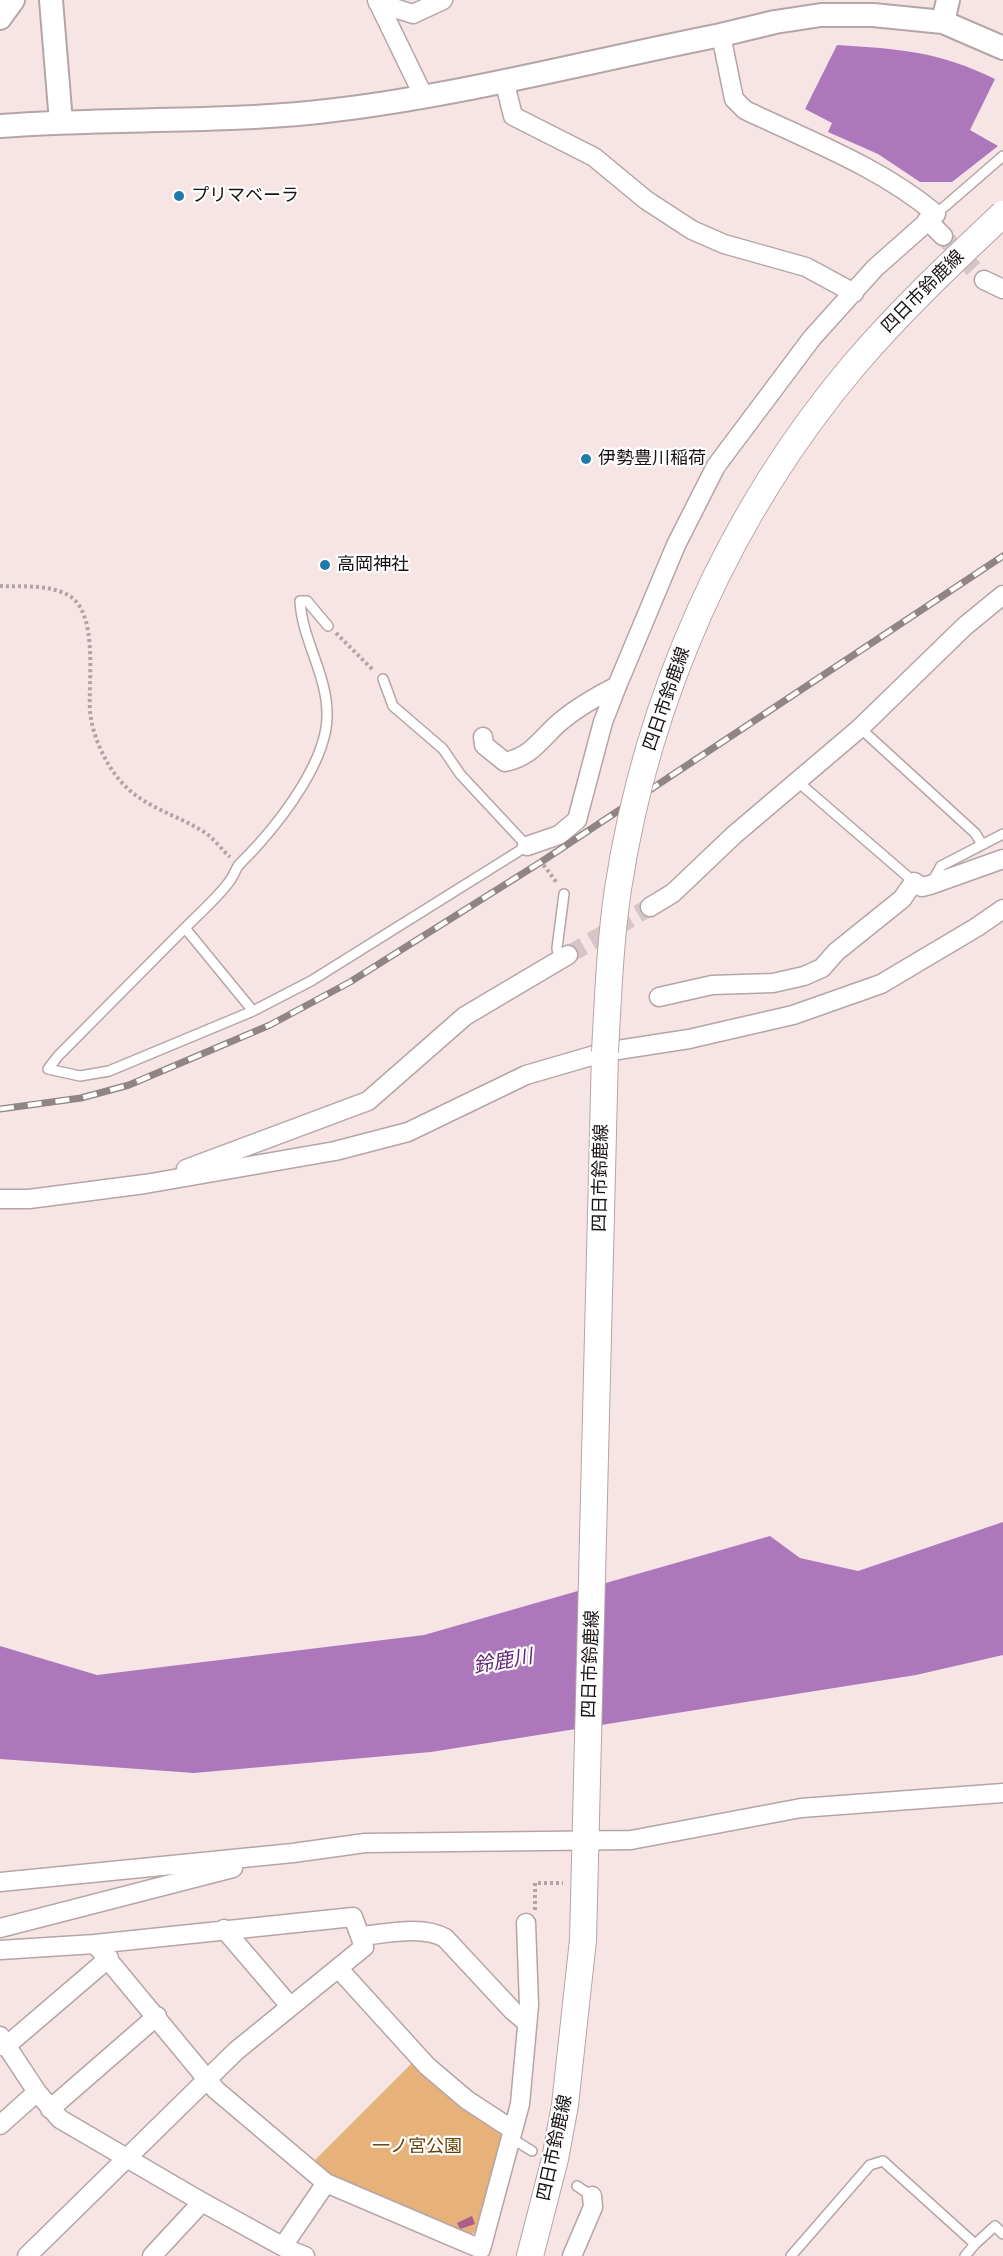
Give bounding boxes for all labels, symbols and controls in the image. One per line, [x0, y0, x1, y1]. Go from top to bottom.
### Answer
place label: プリマベーラ [191, 185, 299, 207]
marker: プリマベーラ [172, 189, 186, 203]
street label: 四日市鈴鹿線 [877, 246, 969, 338]
place label: 伊勢豊川稲荷 [598, 448, 706, 470]
marker: 伊勢豊川稲荷 [579, 452, 593, 466]
place label: 高岡神社 [337, 554, 409, 576]
marker: 高岡神社 [318, 558, 332, 572]
street label: 四日市鈴鹿線 [639, 644, 695, 754]
street label: 四日市鈴鹿線 [589, 1124, 613, 1232]
street label: 四日市鈴鹿線 [578, 1610, 604, 1718]
water label: 鈴鹿川 [471, 1645, 535, 1679]
street label: 四日市鈴鹿線 [533, 2093, 577, 2203]
park label: 一ノ宮公園 [372, 2136, 462, 2158]

